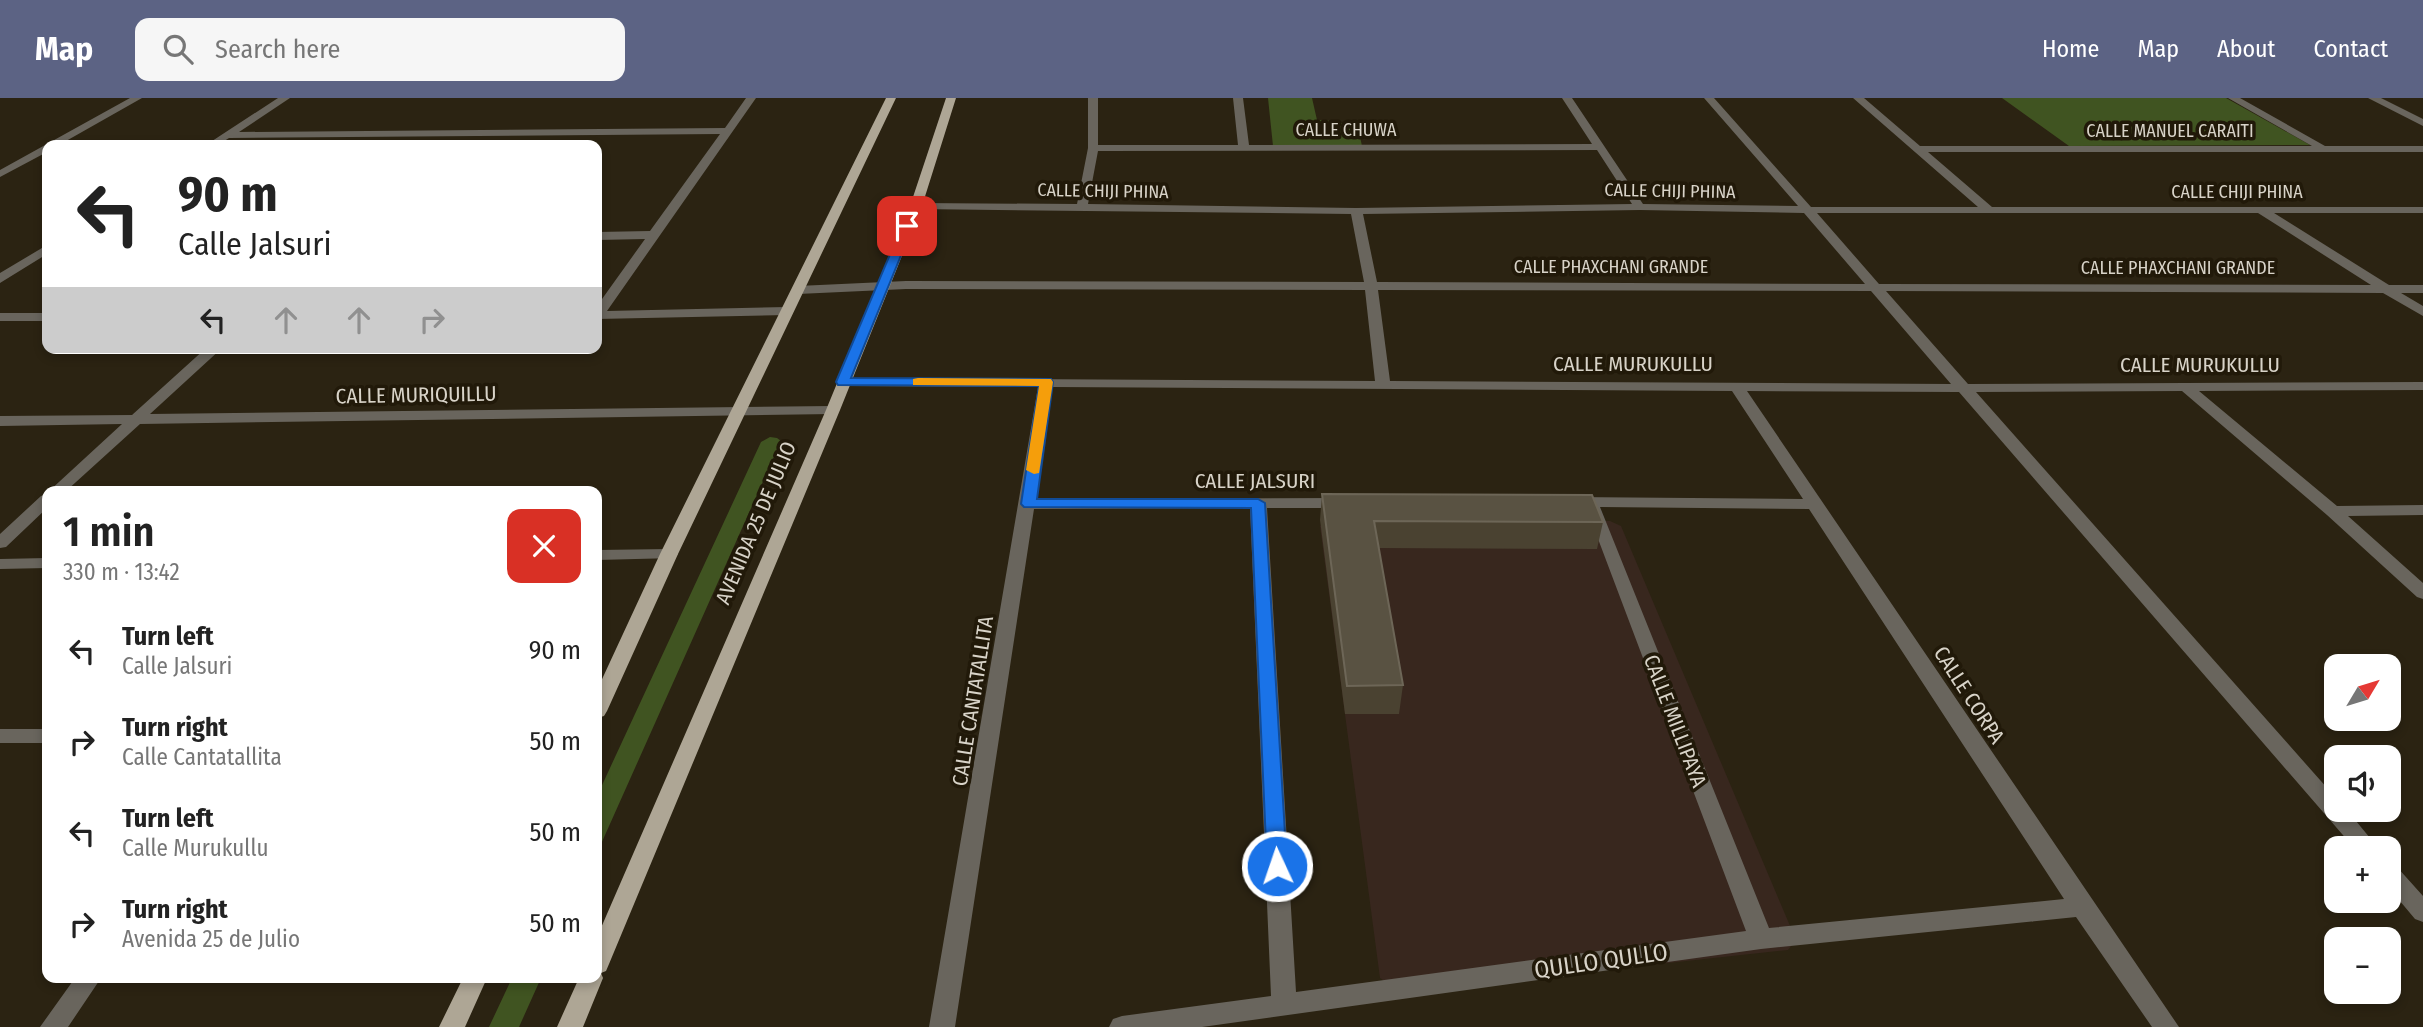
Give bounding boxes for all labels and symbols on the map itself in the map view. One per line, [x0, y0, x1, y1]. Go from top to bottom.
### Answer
street label: CALLE CHUWA [1296, 119, 1397, 141]
street label: CALLE MANUEL CARAITI [2086, 120, 2254, 142]
street label: CALLE CHIJI PHINA [1037, 179, 1169, 203]
street label: CALLE CHIJI PHINA [1604, 179, 1736, 203]
street label: CALLE CHIJI PHINA [2171, 181, 2303, 203]
pin [877, 196, 937, 256]
street label: CALLE PHAXCHANI GRANDE [1514, 256, 1708, 278]
street label: CALLE PHAXCHANI GRANDE [2081, 257, 2275, 279]
street label: CALLE MURUKULLU [1553, 351, 1713, 377]
street label: CALLE MURUKULLU [2120, 352, 2280, 378]
street label: CALLE MURIQUILLU [335, 381, 497, 409]
street label: AVENIDA 25 DE JULIO [710, 438, 802, 608]
street label: CALLE JALSURI [1195, 468, 1315, 494]
street label: CALLE CANTATALLITA [947, 614, 999, 788]
street label: CALLE CORPA [1928, 641, 2010, 749]
street label: CALLE MILLIPAYA [1638, 651, 1712, 791]
north arrow [2324, 654, 2401, 732]
position arrow [1240, 829, 1314, 903]
street label: QULLO QULLO [1532, 938, 1670, 984]

